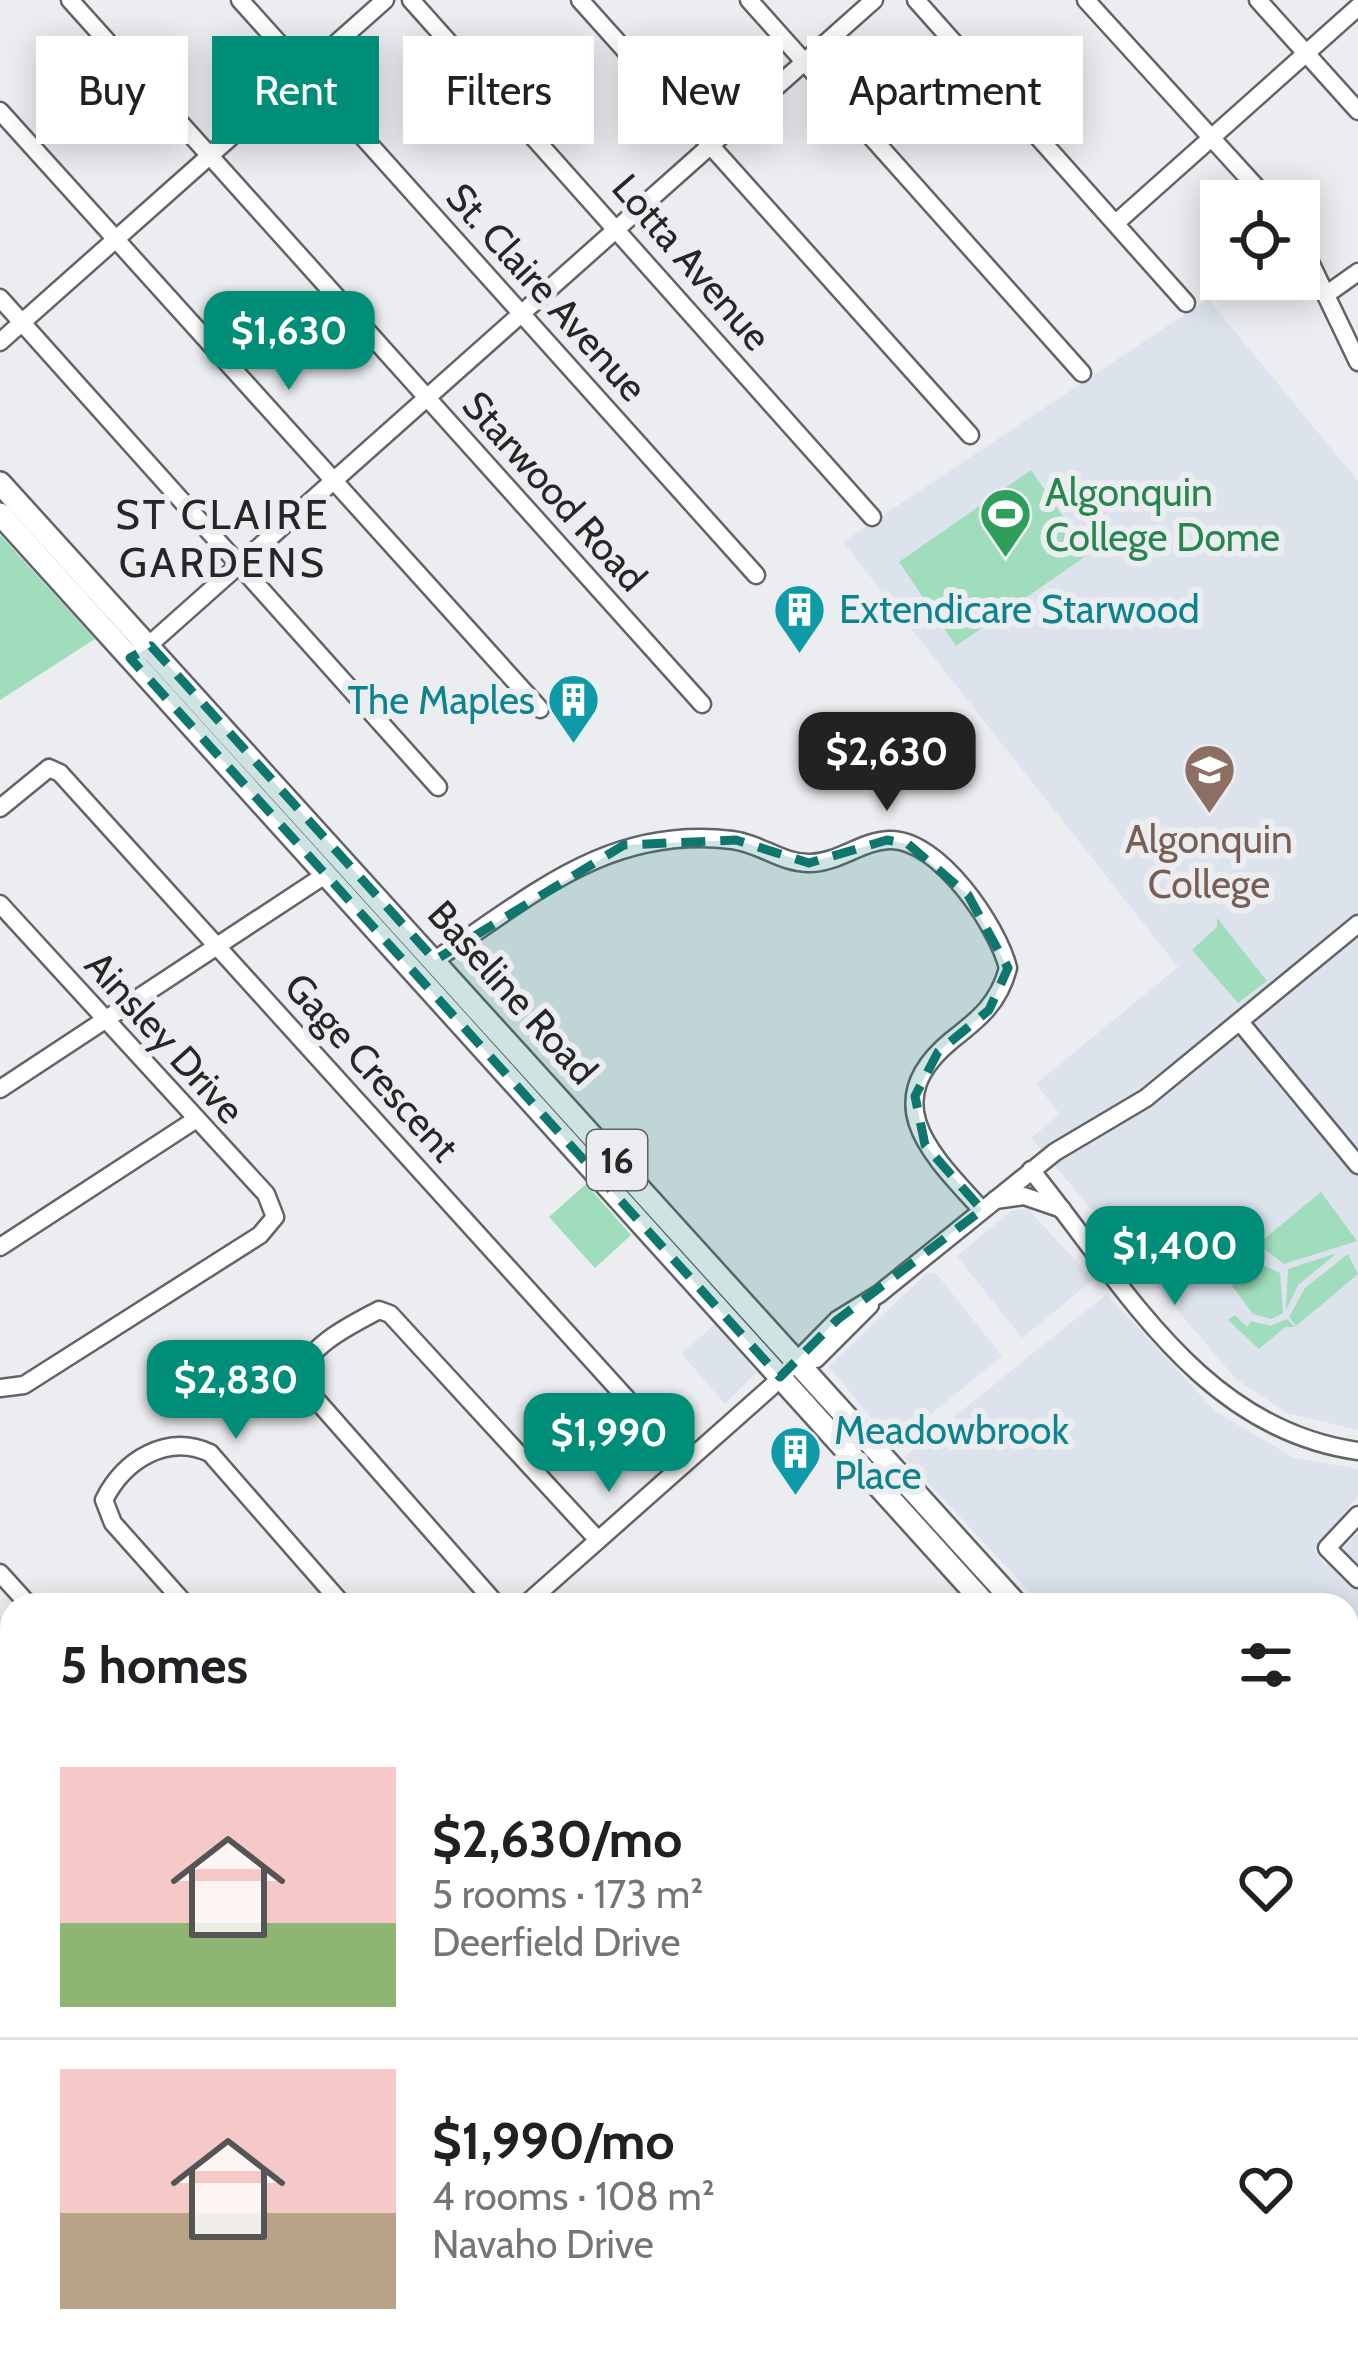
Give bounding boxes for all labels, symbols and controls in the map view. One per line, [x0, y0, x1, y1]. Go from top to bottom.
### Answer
chip: Buy [36, 36, 188, 144]
chip: Rent [212, 36, 379, 144]
chip: Filters [403, 36, 594, 144]
chip: New [618, 36, 783, 144]
chip: Apartment [807, 36, 1083, 144]
street label: Lotta Avenue [602, 164, 782, 360]
street label: St. Claire Avenue [437, 173, 657, 411]
map controls [1200, 180, 1320, 300]
button: locate [1200, 180, 1320, 300]
pin: $1,630 [191, 291, 387, 393]
text: $1,630 [231, 306, 347, 354]
street label: Starwood Road [453, 381, 657, 601]
place label: Algonquin College Dome [1045, 468, 1280, 561]
sports icon: Algonquin College Dome [978, 486, 1034, 560]
district label: ST CLAIRE GARDENS [115, 488, 331, 588]
building icon: Extendicare Starwood [772, 581, 828, 655]
place label: Extendicare Starwood [839, 585, 1200, 633]
building icon: The Maples [546, 672, 602, 746]
place label: The Maples [348, 676, 535, 724]
pin: $2,630 [789, 712, 985, 814]
text: $2,630 [826, 727, 948, 775]
school or university icon: Algonquin College [1181, 741, 1237, 815]
place label: Algonquin College [1125, 815, 1293, 908]
street label: Baseline Road [418, 890, 608, 1094]
street label: Ainsley Drive [75, 941, 255, 1133]
street label: Gage Crescent [275, 963, 469, 1171]
road number: 16 [587, 1130, 647, 1190]
pin: $1,400 [1077, 1206, 1273, 1308]
text: $1,400 [1112, 1221, 1238, 1269]
pin: $2,830 [138, 1340, 334, 1442]
text: $2,830 [174, 1355, 298, 1403]
pin: $1,990 [511, 1393, 707, 1495]
place label: Meadowbrook Place [834, 1406, 1069, 1499]
text: $1,990 [551, 1408, 667, 1456]
building icon: Meadowbrook Place [767, 1424, 823, 1498]
icon: filters [1233, 1632, 1299, 1698]
text: 5 homes [60, 1634, 248, 1696]
text: $2,630/mo [432, 1808, 682, 1870]
icon: home [156, 1815, 300, 1959]
icon: heart [1233, 1854, 1299, 1920]
text: 5 rooms · 173 m² [432, 1870, 703, 1918]
text: Deerfield Drive [432, 1918, 680, 1966]
text: $1,990/mo [432, 2110, 675, 2172]
icon: home [156, 2117, 300, 2261]
icon: heart [1233, 2156, 1299, 2222]
text: 4 rooms · 108 m² [432, 2172, 715, 2220]
text: Navaho Drive [432, 2220, 654, 2268]

